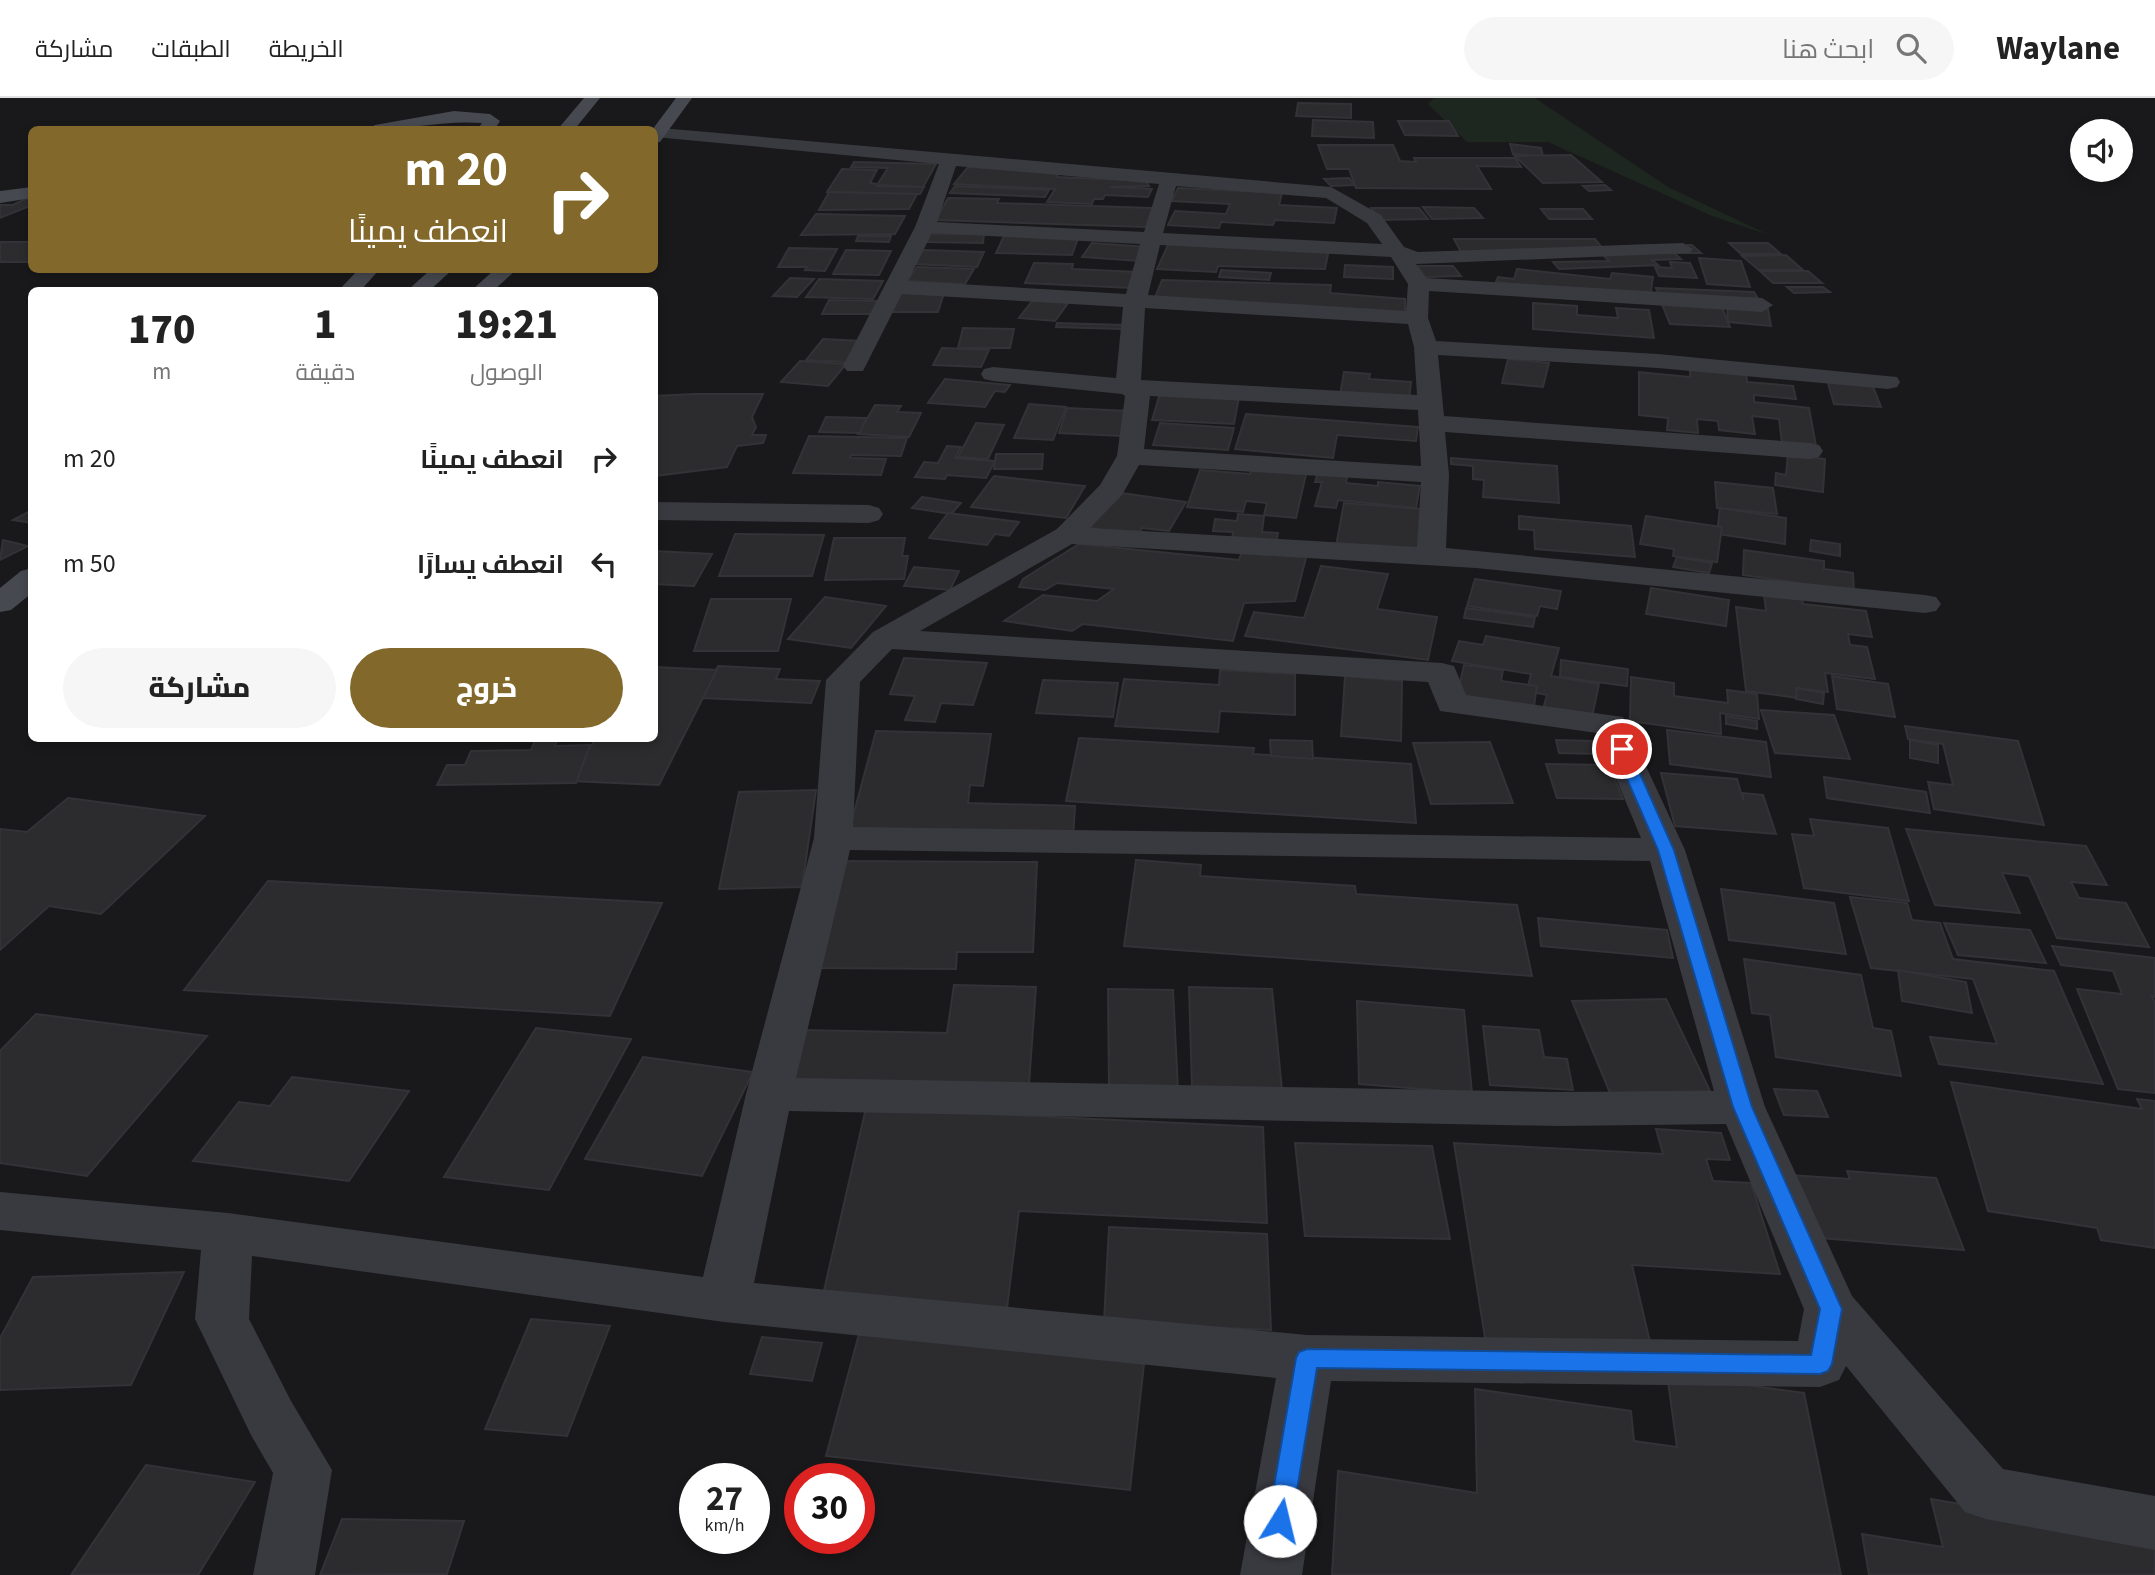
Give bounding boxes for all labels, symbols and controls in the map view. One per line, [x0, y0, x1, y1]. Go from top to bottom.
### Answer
search box [1464, 17, 1954, 80]
text: Waylane [1996, 25, 2120, 72]
icon: search [1892, 29, 1930, 67]
text: ابحث هنا [1782, 31, 1874, 68]
text: مشاركة [35, 32, 113, 67]
text: الطبقات [151, 32, 231, 67]
text: الخريطة [269, 32, 344, 67]
map controls [2070, 119, 2133, 182]
button: sound [2070, 119, 2133, 182]
text: 20 m [404, 135, 508, 205]
icon: right [532, 154, 623, 245]
text: انعطف يمينًا [348, 209, 508, 255]
text: 1 [314, 295, 337, 355]
text: 19:21 [455, 295, 558, 355]
text: 170 [128, 300, 195, 360]
text: m [152, 355, 171, 388]
text: دقيقة [295, 356, 355, 389]
text: الوصول [470, 356, 543, 389]
text: 20 m [63, 440, 116, 477]
icon: right [585, 440, 623, 478]
text: انعطف يمينًا [420, 441, 564, 478]
text: 50 m [63, 545, 116, 582]
icon: left [585, 545, 623, 583]
text: انعطف يسارًا [417, 546, 564, 583]
button: مشاركة [63, 648, 336, 728]
button: خروج [350, 648, 623, 728]
pin [1592, 719, 1652, 779]
icon: arrive [1603, 730, 1641, 768]
speed limit sign: 30 [784, 1463, 875, 1554]
text: 27 [706, 1474, 743, 1524]
position arrow [1243, 1484, 1317, 1558]
text: km/h [705, 1513, 744, 1538]

